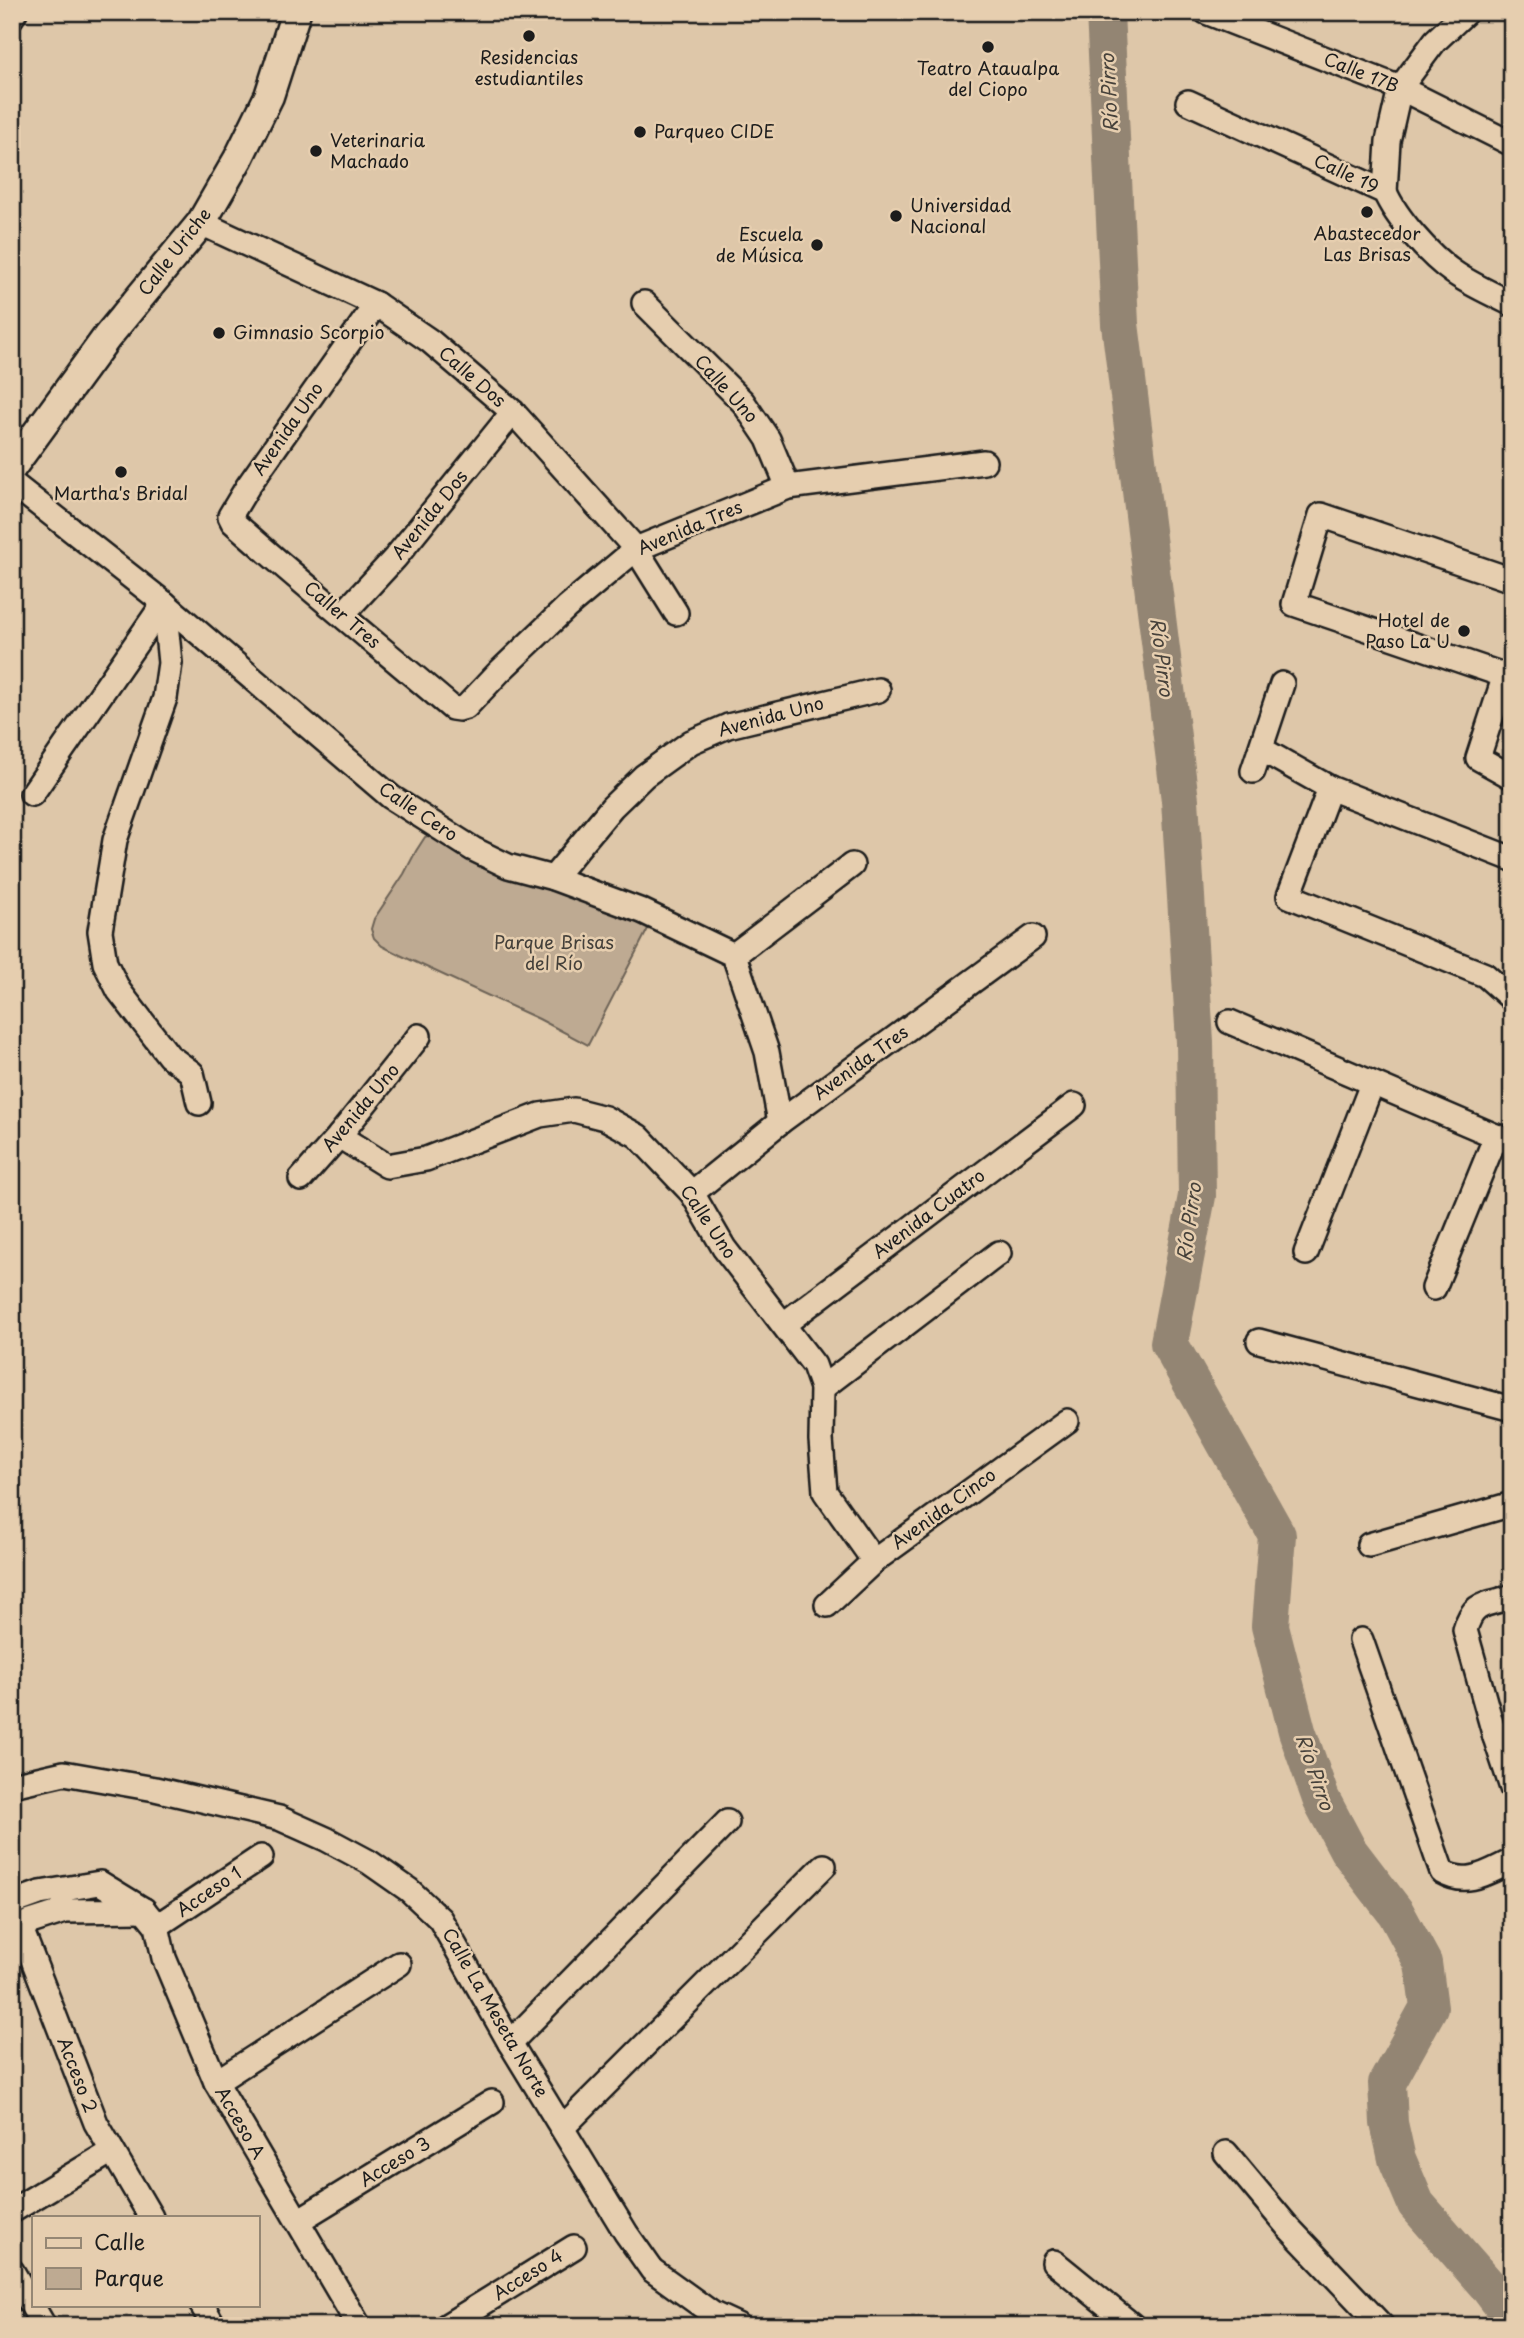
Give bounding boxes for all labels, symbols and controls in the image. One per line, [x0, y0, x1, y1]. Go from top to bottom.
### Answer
marker: Residencias estudiantiles [521, 28, 537, 44]
marker: Teatro Ataualpa del Ciopo [980, 39, 996, 55]
place label: Residencias estudiantiles [475, 43, 583, 91]
street label: Calle 17B [1320, 44, 1403, 99]
water label: Río Pirro [1092, 52, 1124, 133]
place label: Teatro Ataualpa del Ciopo [917, 54, 1059, 102]
place label: Parqueo CIDE [654, 117, 775, 144]
marker: Parqueo CIDE [632, 124, 648, 140]
place label: Veterinaria Machado [330, 126, 426, 174]
marker: Veterinaria Machado [308, 143, 324, 159]
street label: Calle 19 [1310, 146, 1384, 199]
place label: Universidad Nacional [910, 191, 1011, 239]
street label: Calle Uriche [131, 201, 217, 301]
marker: Abastecedor Las Brisas [1359, 204, 1375, 220]
marker: Universidad Nacional [888, 208, 904, 224]
place label: Abastecedor Las Brisas [1314, 219, 1421, 267]
place label: Escuela de Música [716, 220, 804, 268]
marker: Escuela de Música [809, 237, 825, 253]
place label: Gimnasio Scorpio [233, 318, 384, 345]
marker: Gimnasio Scorpio [211, 325, 227, 341]
street label: Calle Dos [433, 339, 513, 413]
street label: Calle Uno [689, 348, 765, 428]
street label: Avenida Uno [245, 376, 329, 480]
marker: Martha's Bridal [113, 464, 129, 480]
street label: Avenida Dos [384, 464, 473, 564]
place label: Martha's Bridal [54, 479, 188, 506]
street label: Avenida Tres [633, 492, 746, 561]
street label: Caller Tres [299, 574, 387, 654]
place label: Hotel de Paso La U [1365, 606, 1450, 654]
water label: Río Pirro [1144, 616, 1182, 699]
marker: Hotel de Paso La U [1456, 623, 1472, 639]
street label: Avenida Uno [715, 688, 826, 743]
street label: Calle Cero [374, 774, 464, 847]
park label: Parque Brisas del Río [494, 928, 614, 976]
street label: Avenida Tres [807, 1018, 913, 1106]
street label: Avenida Uno [315, 1057, 405, 1157]
street label: Avenida Cuatro [866, 1161, 990, 1264]
street label: Calle Uno [675, 1179, 744, 1264]
water label: Río Pirro [1169, 1180, 1208, 1263]
street label: Avenida Cinco [885, 1461, 1001, 1555]
water label: Río Pirro [1290, 1730, 1342, 1815]
street label: Acceso 1 [170, 1859, 246, 1923]
street label: Calle La Meseta Norte [437, 1922, 556, 2102]
street label: Acceso 2 [52, 2033, 105, 2116]
street label: Acceso A [209, 2081, 273, 2164]
street label: Acceso 3 [354, 2129, 435, 2193]
legend [32, 2216, 259, 2306]
text: Calle [94, 2225, 145, 2257]
street label: Acceso 4 [487, 2242, 568, 2306]
text: Parque [94, 2261, 164, 2293]

